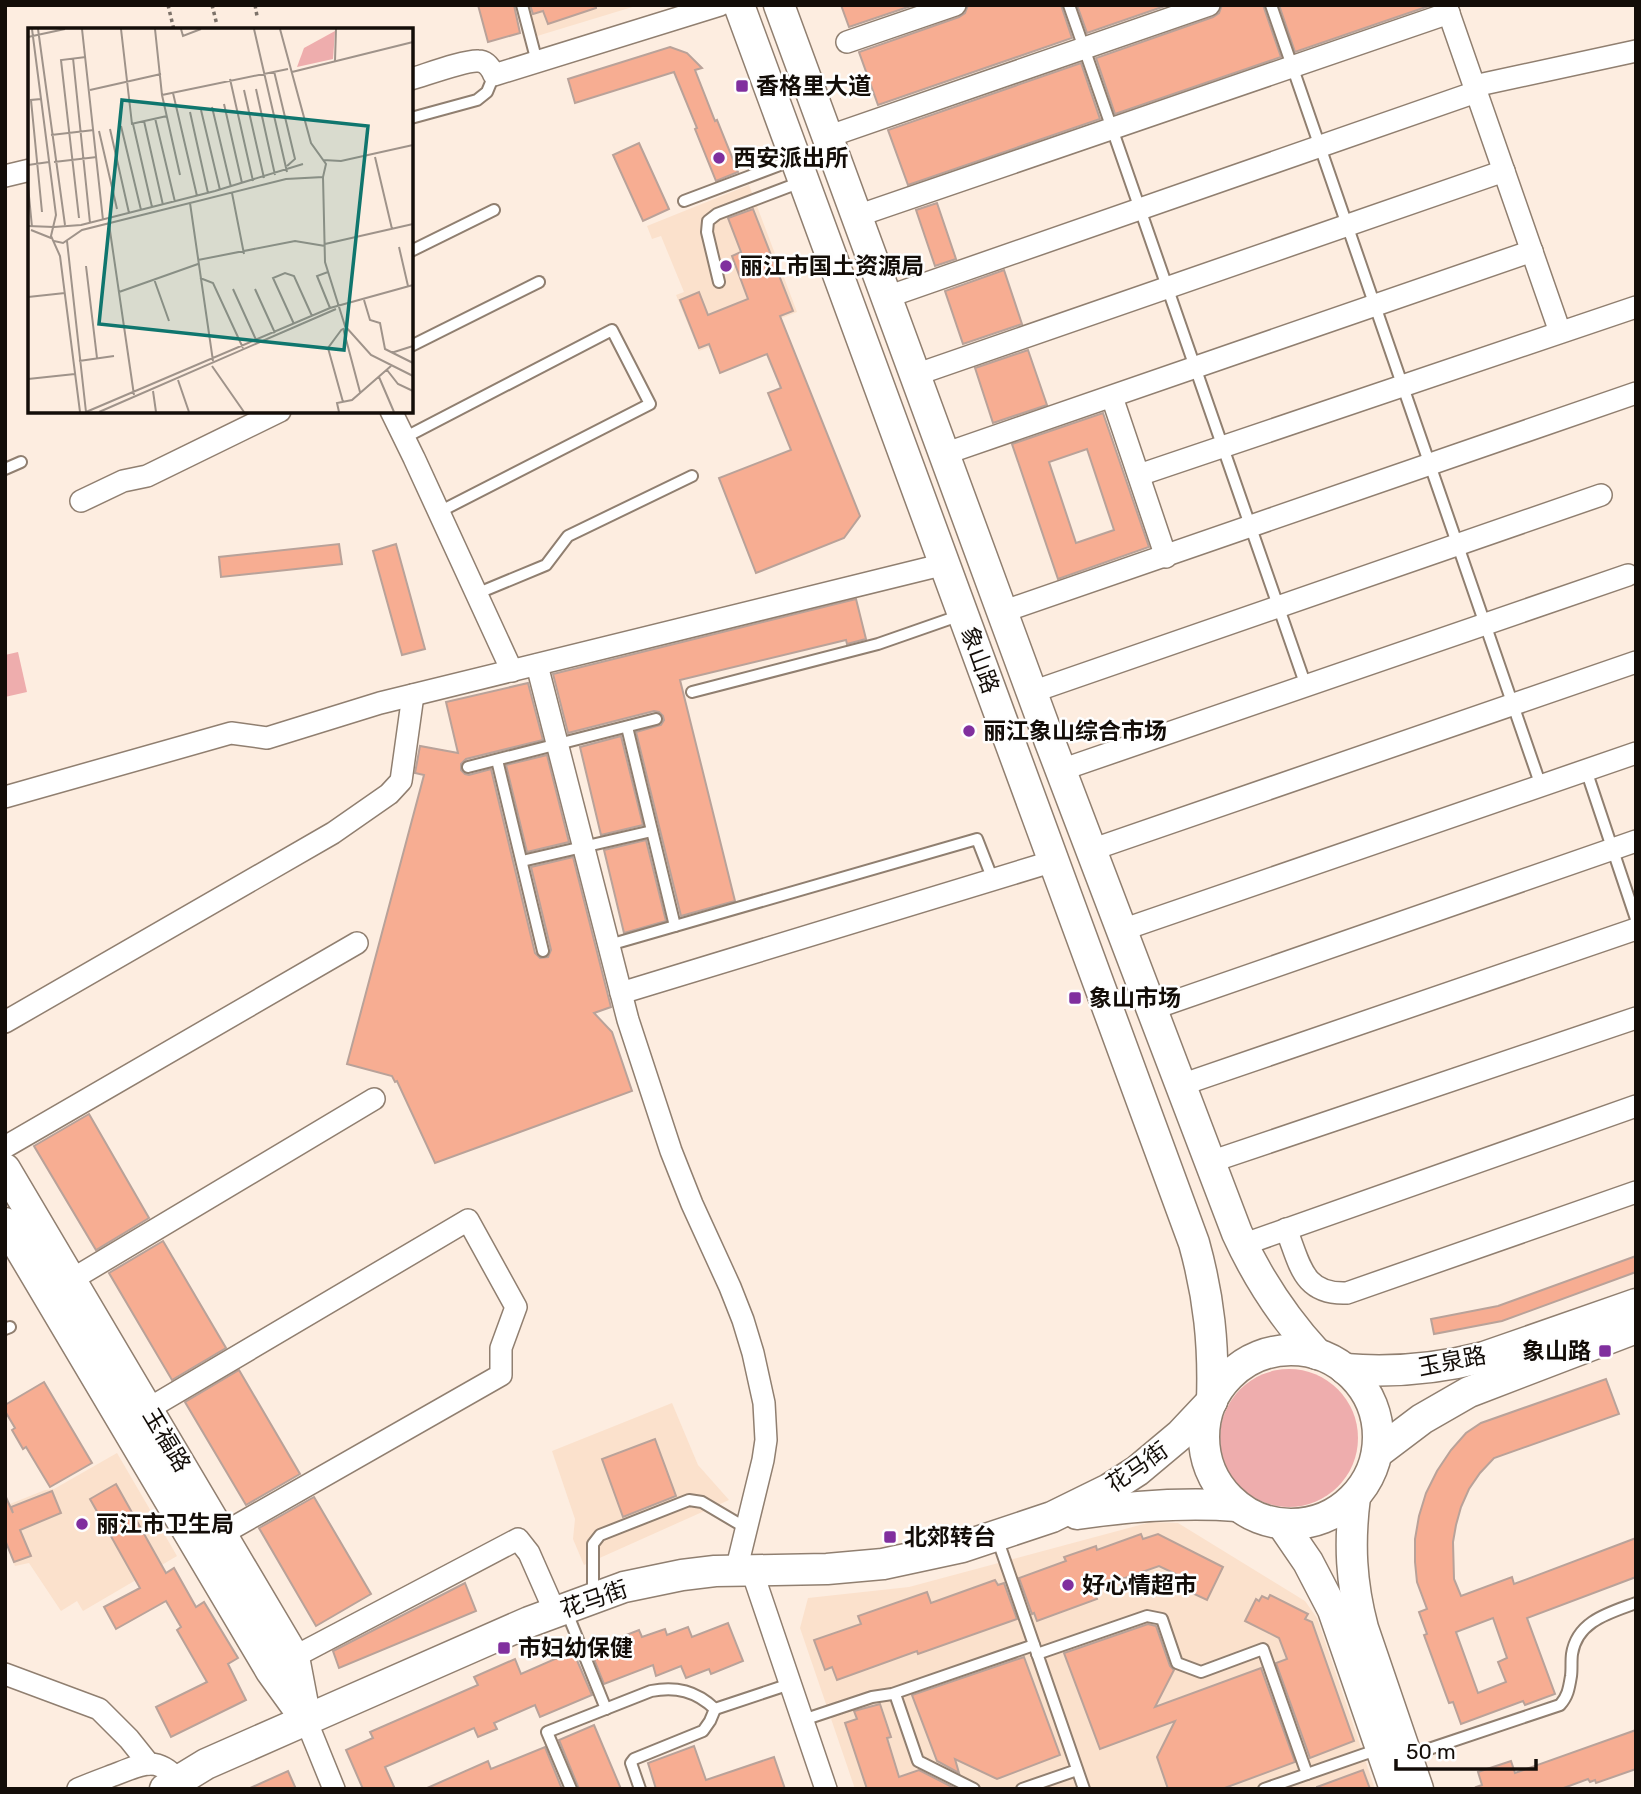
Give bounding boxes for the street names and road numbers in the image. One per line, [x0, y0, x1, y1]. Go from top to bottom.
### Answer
street label: 象山路 [955, 623, 1005, 697]
street label: 玉泉路 [1415, 1341, 1489, 1381]
street label: 玉福路 [137, 1403, 197, 1477]
street label: 花马街 [1101, 1436, 1173, 1498]
street label: 花马街 [557, 1575, 631, 1623]

